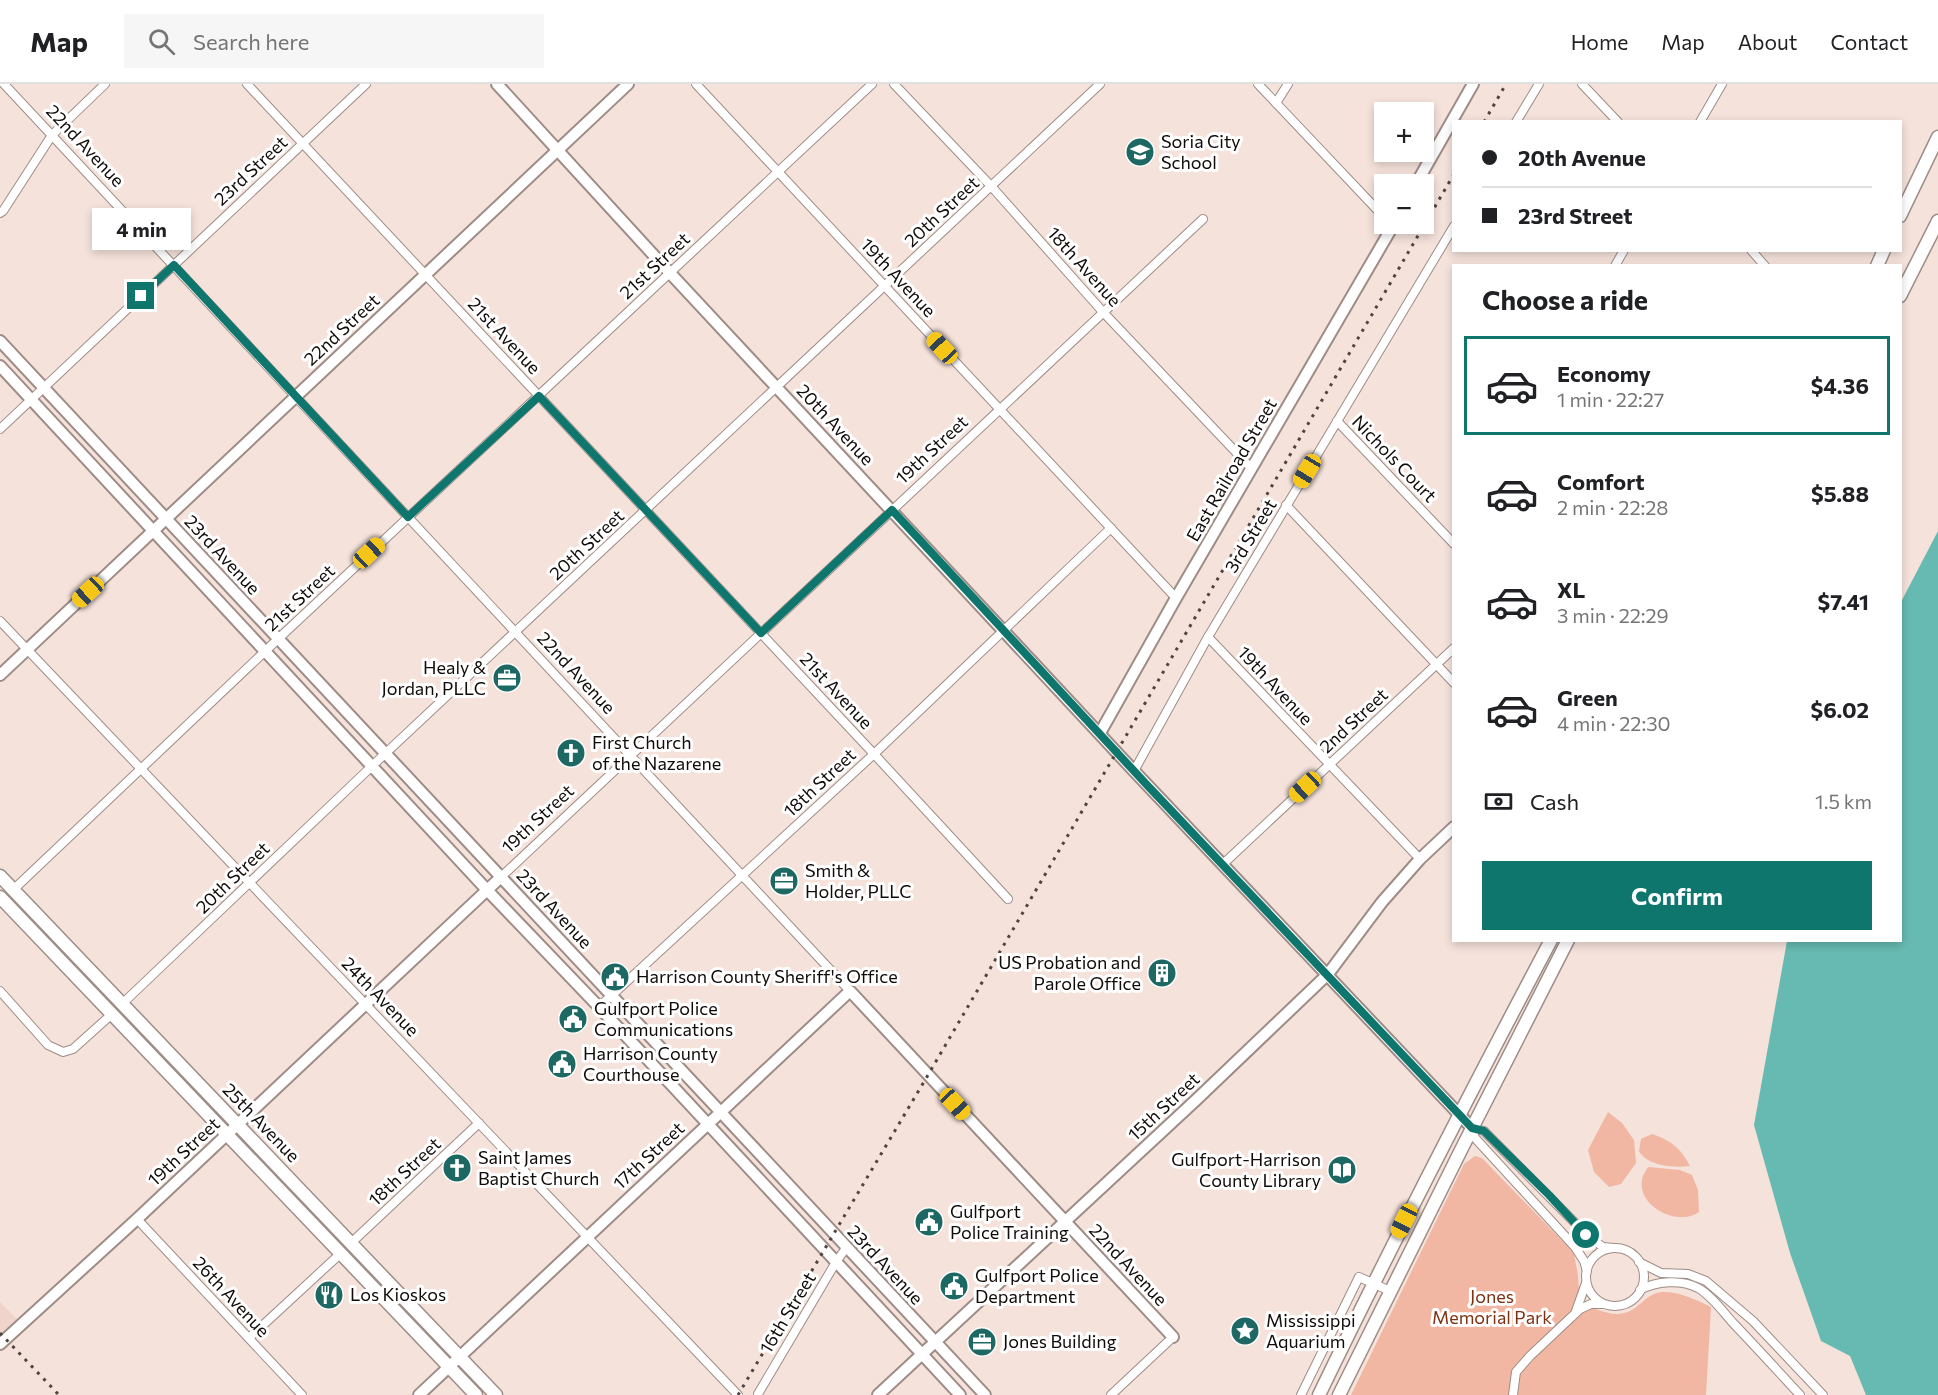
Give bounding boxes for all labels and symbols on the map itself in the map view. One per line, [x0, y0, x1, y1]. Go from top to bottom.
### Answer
street label: 22nd Avenue [42, 100, 129, 191]
place label: Soria City School [1161, 130, 1241, 173]
street label: 23rd Street [209, 131, 291, 210]
school or university icon: Soria City School [1124, 136, 1156, 168]
street label: 20th Street [900, 171, 983, 251]
callout: 4 min [92, 209, 190, 251]
street label: 18th Avenue [1043, 222, 1126, 311]
street label: 21st Street [615, 227, 694, 303]
street label: 19th Avenue [857, 233, 941, 321]
route end [127, 282, 154, 309]
street label: 22nd Street [299, 289, 384, 370]
street label: 21st Avenue [464, 292, 546, 378]
car [923, 329, 961, 367]
street label: 20th Avenue [793, 379, 879, 469]
street label: East Railroad Street [1181, 394, 1281, 545]
street label: 19th Street [891, 410, 972, 488]
street label: Nichols Court [1348, 410, 1442, 506]
car [1290, 451, 1324, 491]
street label: 3rd Street [1220, 495, 1281, 576]
street label: 20th Street [545, 504, 628, 584]
street label: 23rd Avenue [180, 510, 265, 599]
car [350, 534, 388, 572]
street label: 21st Street [260, 559, 339, 635]
car [69, 573, 107, 611]
street label: 22nd Avenue [533, 627, 620, 718]
street label: 19th Avenue [1234, 641, 1318, 729]
street label: 21st Avenue [796, 647, 878, 733]
place label: Healy & Jordan, PLLC [382, 656, 486, 699]
office icon: Healy & Jordan, PLLC [491, 662, 523, 694]
street label: 2nd Street [1315, 683, 1392, 757]
place label: First Church of the Nazarene [592, 731, 721, 774]
church icon: First Church of the Nazarene [555, 737, 587, 769]
street label: 18th Street [779, 743, 860, 821]
car [1286, 768, 1324, 806]
street label: 19th Street [497, 779, 578, 857]
street label: 20th Street [191, 837, 274, 918]
place label: Smith & Holder, PLLC [805, 859, 912, 902]
street label: 23rd Avenue [512, 864, 597, 953]
office icon: Smith & Holder, PLLC [768, 865, 800, 897]
place label: US Probation and Parole Office [998, 951, 1141, 994]
street label: 24th Avenue [338, 952, 424, 1040]
building icon: US Probation and Parole Office [1146, 957, 1178, 989]
public building icon: Harrison County Sheriff's Office [599, 961, 631, 993]
place label: Harrison County Sheriff's Office [636, 965, 898, 987]
place label: Gulfport Police Communications [594, 997, 733, 1040]
public building icon: Gulfport Police Communications [557, 1003, 589, 1035]
place label: Harrison County Courthouse [583, 1042, 718, 1085]
public building icon: Harrison County Courthouse [546, 1048, 578, 1080]
street label: 15th Street [1123, 1068, 1204, 1145]
street label: 25th Avenue [219, 1078, 305, 1166]
car [936, 1085, 974, 1123]
street label: 19th Street [143, 1112, 224, 1190]
street label: 17th Street [608, 1117, 688, 1194]
street label: 18th Street [364, 1132, 445, 1210]
place label: Saint James Baptist Church [478, 1146, 599, 1189]
place label: Gulfport-Harrison County Library [1171, 1148, 1321, 1191]
church icon: Saint James Baptist Church [441, 1152, 473, 1184]
library icon: Gulfport-Harrison County Library [1326, 1154, 1358, 1186]
place label: Gulfport Police Training [950, 1200, 1069, 1243]
car [1388, 1201, 1420, 1241]
public building icon: Gulfport Police Training [913, 1206, 945, 1238]
street label: 22nd Avenue [1085, 1219, 1172, 1310]
street label: 23rd Avenue [843, 1220, 928, 1309]
route start [1572, 1221, 1599, 1248]
street label: 26th Avenue [189, 1252, 275, 1341]
place label: Gulfport Police Department [975, 1264, 1099, 1307]
street label: 16th Street [754, 1268, 820, 1357]
public building icon: Gulfport Police Department [938, 1270, 970, 1302]
restaurant icon: Los Kioskos [313, 1279, 345, 1311]
place label: Los Kioskos [350, 1283, 446, 1305]
park label: Jones Memorial Park [1432, 1285, 1552, 1328]
place label: Mississippi Aquarium [1266, 1309, 1356, 1352]
place icon: Mississippi Aquarium [1229, 1315, 1261, 1347]
office icon: Jones Building [966, 1326, 998, 1358]
place label: Jones Building [1003, 1330, 1117, 1352]

